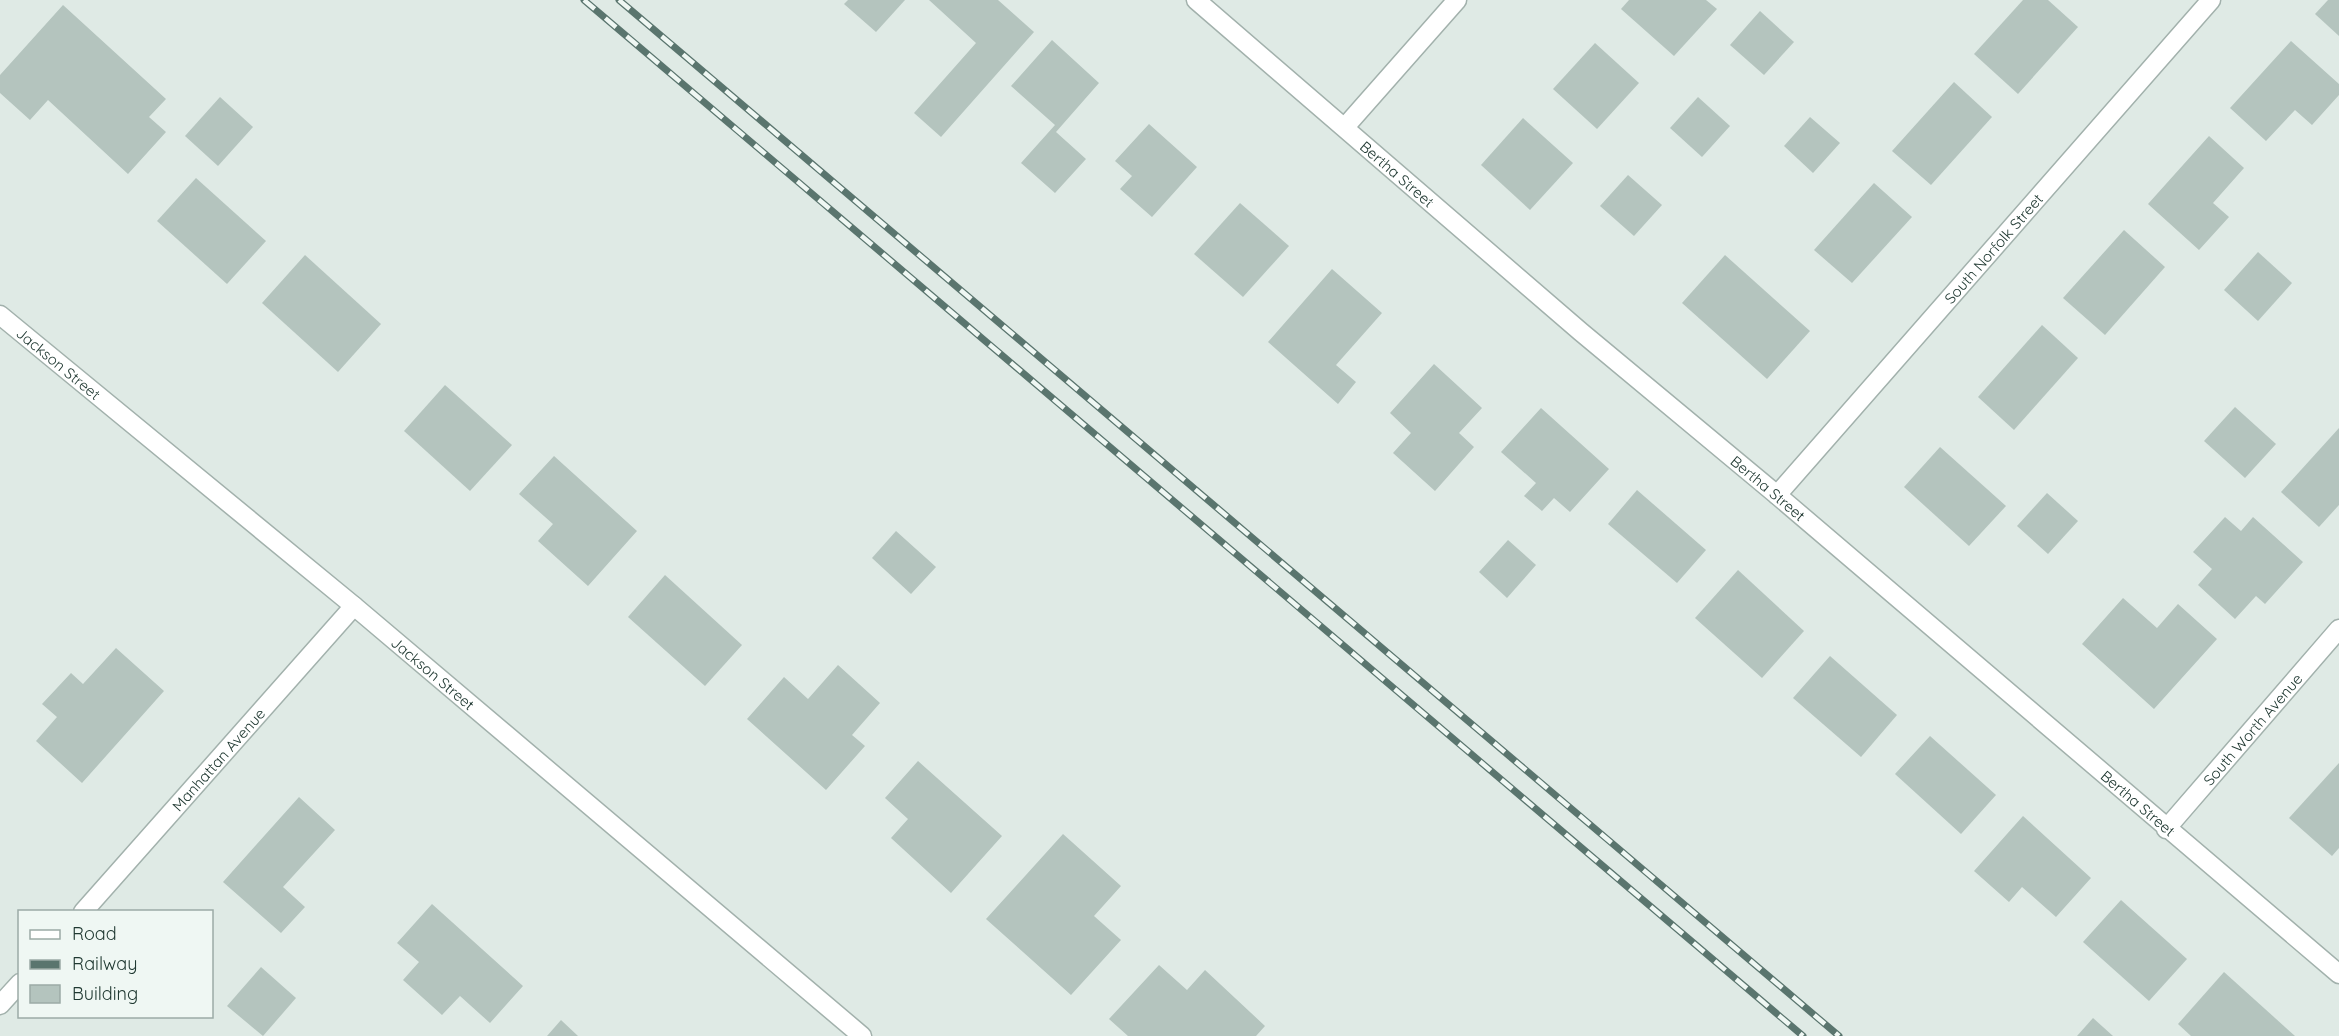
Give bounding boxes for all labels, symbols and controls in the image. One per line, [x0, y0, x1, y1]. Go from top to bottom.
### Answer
street label: Bertha Street [1356, 137, 1438, 211]
street label: South Norfolk Street [1940, 189, 2047, 307]
street label: Jackson Street [13, 323, 105, 403]
street label: Bertha Street [1727, 451, 1810, 525]
street label: Jackson Street [388, 632, 479, 714]
street label: South Worth Avenue [2199, 669, 2306, 789]
street label: Manhattan Avenue [168, 704, 269, 815]
street label: Bertha Street [2097, 766, 2179, 840]
legend [18, 910, 213, 1018]
text: Road [72, 922, 117, 945]
text: Railway [72, 952, 138, 975]
text: Building [72, 982, 138, 1005]

